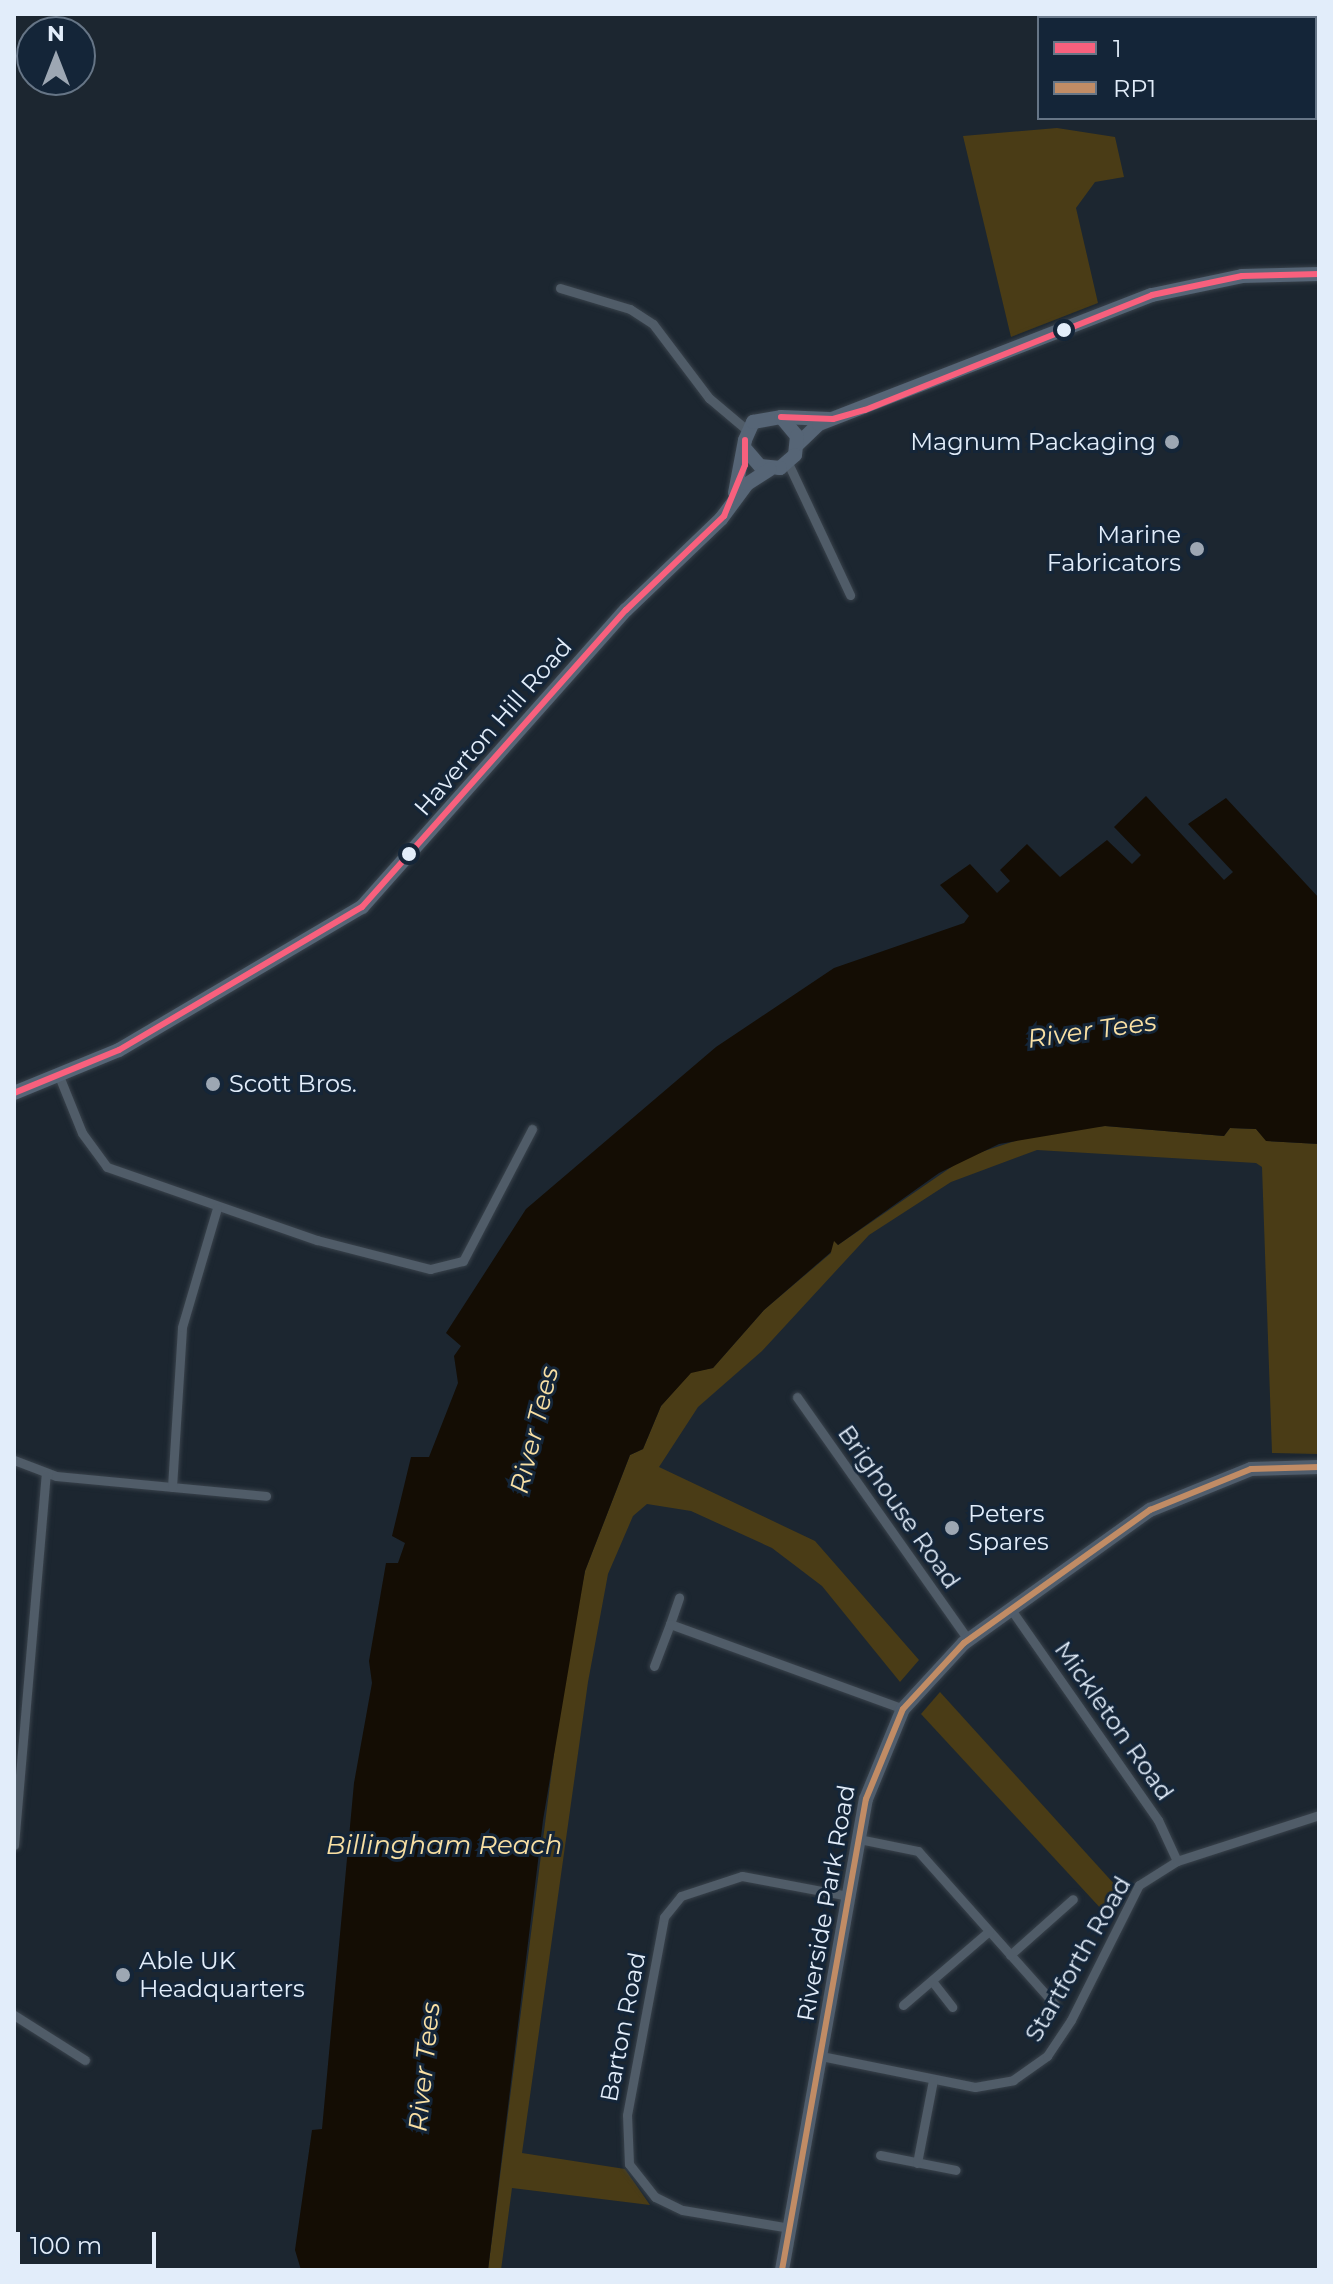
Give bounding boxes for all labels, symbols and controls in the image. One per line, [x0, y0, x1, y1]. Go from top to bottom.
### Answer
north arrow [16, 16, 96, 96]
legend [1037, 16, 1317, 120]
text: N [47, 20, 65, 47]
text: 1 [1113, 34, 1122, 63]
text: RP1 [1113, 74, 1156, 103]
unlabelled marker [1056, 322, 1072, 338]
place label: Magnum Packaging [910, 428, 1156, 456]
marker: Magnum Packaging [1163, 433, 1181, 451]
place label: Marine Fabricators [1047, 521, 1181, 577]
marker: Marine Fabricators [1188, 540, 1206, 558]
street label: Haverton Hill Road [408, 633, 578, 821]
unlabelled marker [401, 846, 417, 862]
water label: River Tees [1025, 1007, 1159, 1055]
place label: Scott Bros. [229, 1070, 357, 1098]
marker: Scott Bros. [204, 1075, 222, 1093]
water label: River Tees [504, 1363, 566, 1497]
street label: Brighouse Road [832, 1420, 966, 1594]
place label: Peters Spares [968, 1500, 1049, 1556]
marker: Peters Spares [943, 1519, 961, 1537]
street label: Mickleton Road [1048, 1636, 1180, 1806]
street label: Riverside Park Road [791, 1783, 861, 2023]
water label: Billingham Reach [326, 1830, 562, 1862]
street label: Startforth Road [1019, 1871, 1137, 2047]
place label: Able UK Headquarters [139, 1947, 305, 2003]
street label: Barton Road [594, 1950, 652, 2104]
marker: Able UK Headquarters [114, 1966, 132, 1984]
water label: River Tees [403, 2001, 447, 2133]
scale bar [20, 2216, 160, 2266]
text: 100 m [30, 2231, 102, 2260]

